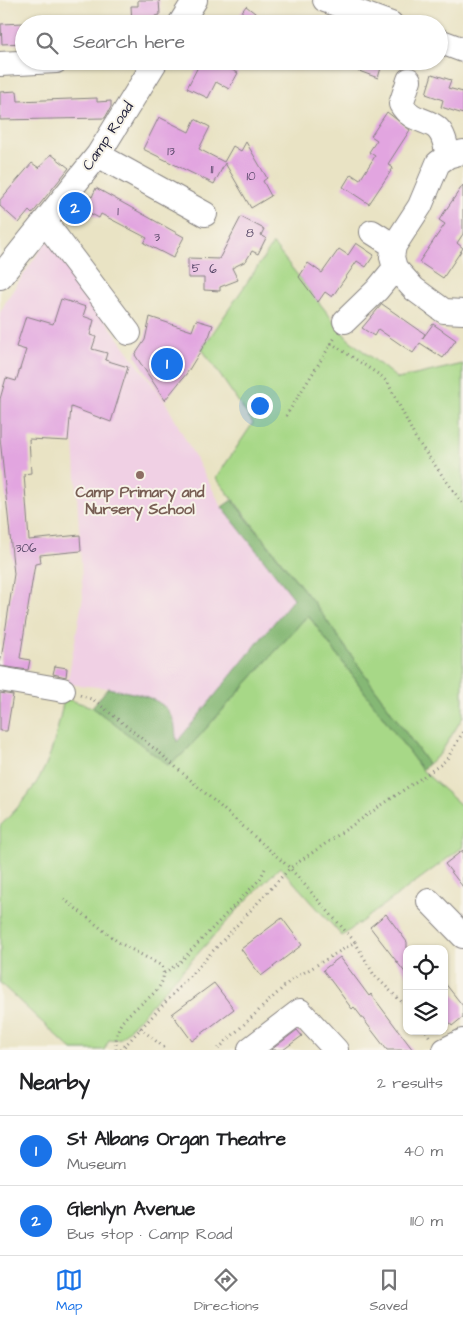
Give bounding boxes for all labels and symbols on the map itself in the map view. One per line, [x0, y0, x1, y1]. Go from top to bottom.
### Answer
street label: Camp Road [77, 97, 139, 175]
house number: 13 [167, 143, 175, 160]
house number: 11 [210, 161, 214, 178]
house number: 10 [246, 168, 256, 185]
pin: 2 [59, 189, 91, 227]
house number: 1 [117, 203, 119, 220]
house number: 8 [246, 225, 254, 242]
house number: 3 [154, 229, 160, 246]
house number: 5 [192, 260, 201, 277]
house number: 6 [209, 261, 217, 278]
pin: 1 [151, 345, 183, 383]
your location [247, 393, 273, 419]
marker: Camp Primary and Nursery School [134, 469, 146, 481]
place label: Camp Primary and Nursery School [75, 482, 205, 521]
house number: 306 [15, 540, 37, 557]

